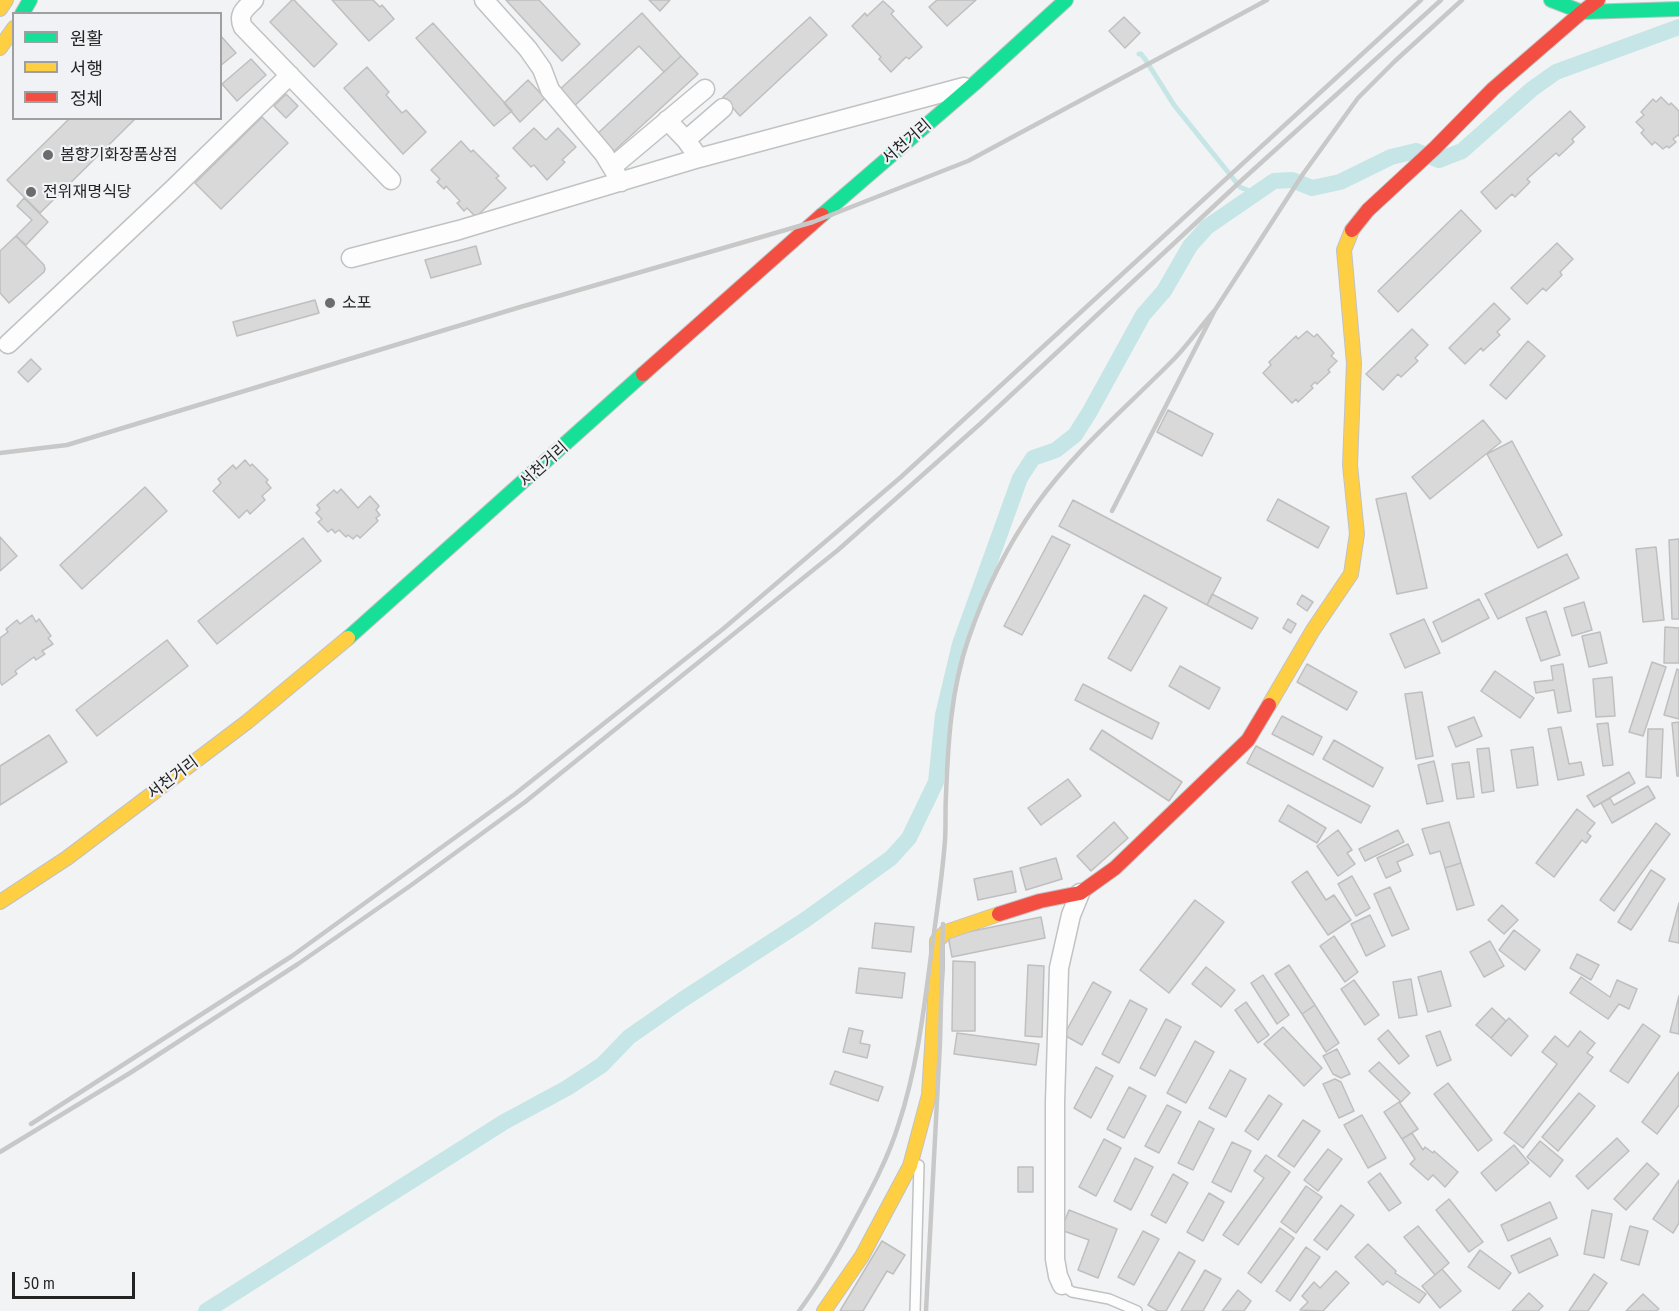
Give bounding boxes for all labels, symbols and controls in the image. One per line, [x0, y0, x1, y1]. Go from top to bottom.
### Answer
legend [12, 12, 222, 120]
text: 원활 [70, 27, 103, 50]
text: 서행 [70, 57, 103, 80]
text: 정체 [70, 87, 103, 110]
street label: 서천거리 [878, 115, 936, 169]
place label: 봄향기화장품상점 [60, 145, 178, 165]
marker: 봄향기화장품상점 [41, 148, 55, 162]
place label: 전위재명식당 [43, 182, 131, 202]
marker: 전위재명식당 [24, 185, 38, 199]
place label: 소포 [342, 293, 371, 313]
marker: 소포 [323, 296, 337, 310]
street label: 서천거리 [516, 438, 572, 492]
street label: 서천거리 [144, 753, 202, 803]
scale bar [15, 1260, 138, 1298]
text: 50 m [23, 1271, 55, 1294]

